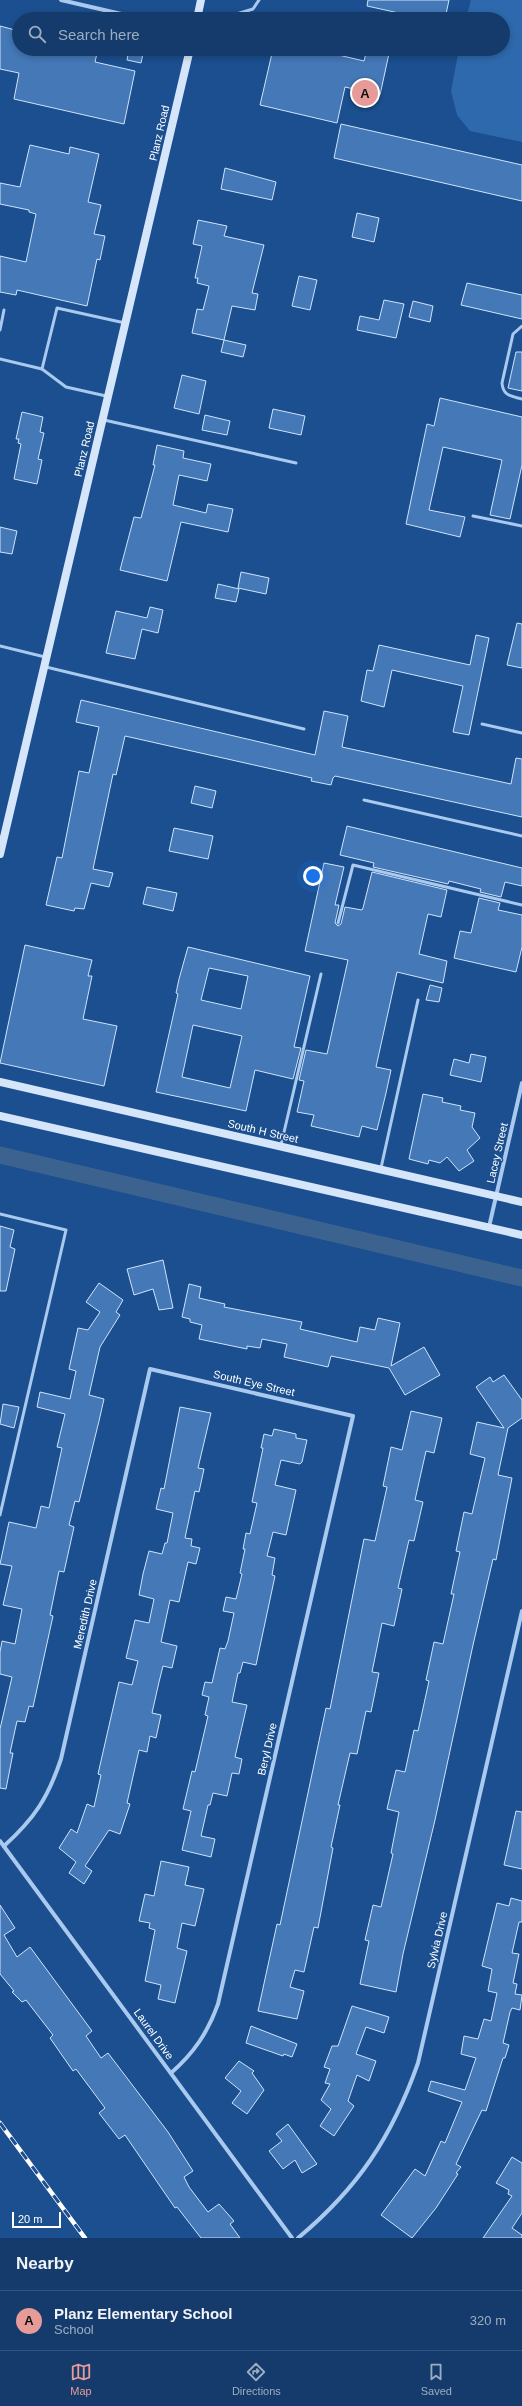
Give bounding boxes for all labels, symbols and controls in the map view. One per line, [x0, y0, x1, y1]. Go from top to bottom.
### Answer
search box [12, 12, 510, 56]
icon: search [26, 23, 48, 45]
text: Search here [58, 26, 140, 43]
pin: A [352, 78, 378, 108]
street label: Planz Road [147, 104, 171, 162]
street label: Planz Road [72, 420, 96, 478]
your location [303, 866, 323, 886]
street label: South H Street [226, 1117, 300, 1145]
street label: Lacey Street [484, 1122, 510, 1184]
street label: South Eye Street [212, 1368, 296, 1398]
street label: Meredith Drive [71, 1578, 99, 1650]
street label: Beryl Drive [255, 1721, 279, 1777]
street label: Sylvia Drive [425, 1910, 449, 1970]
street label: Laurel Drive [132, 2006, 176, 2062]
scale bar [12, 2210, 61, 2229]
text: 20 m [18, 2213, 42, 2225]
text: Nearby [16, 2254, 74, 2273]
text: Planz Elementary School [54, 2305, 232, 2322]
text: A [24, 2313, 34, 2328]
text: 320 m [470, 2313, 506, 2328]
text: School [54, 2322, 94, 2337]
tab: Map [70, 2361, 92, 2397]
tab: Directions [232, 2361, 281, 2397]
tab: Saved [421, 2361, 452, 2397]

